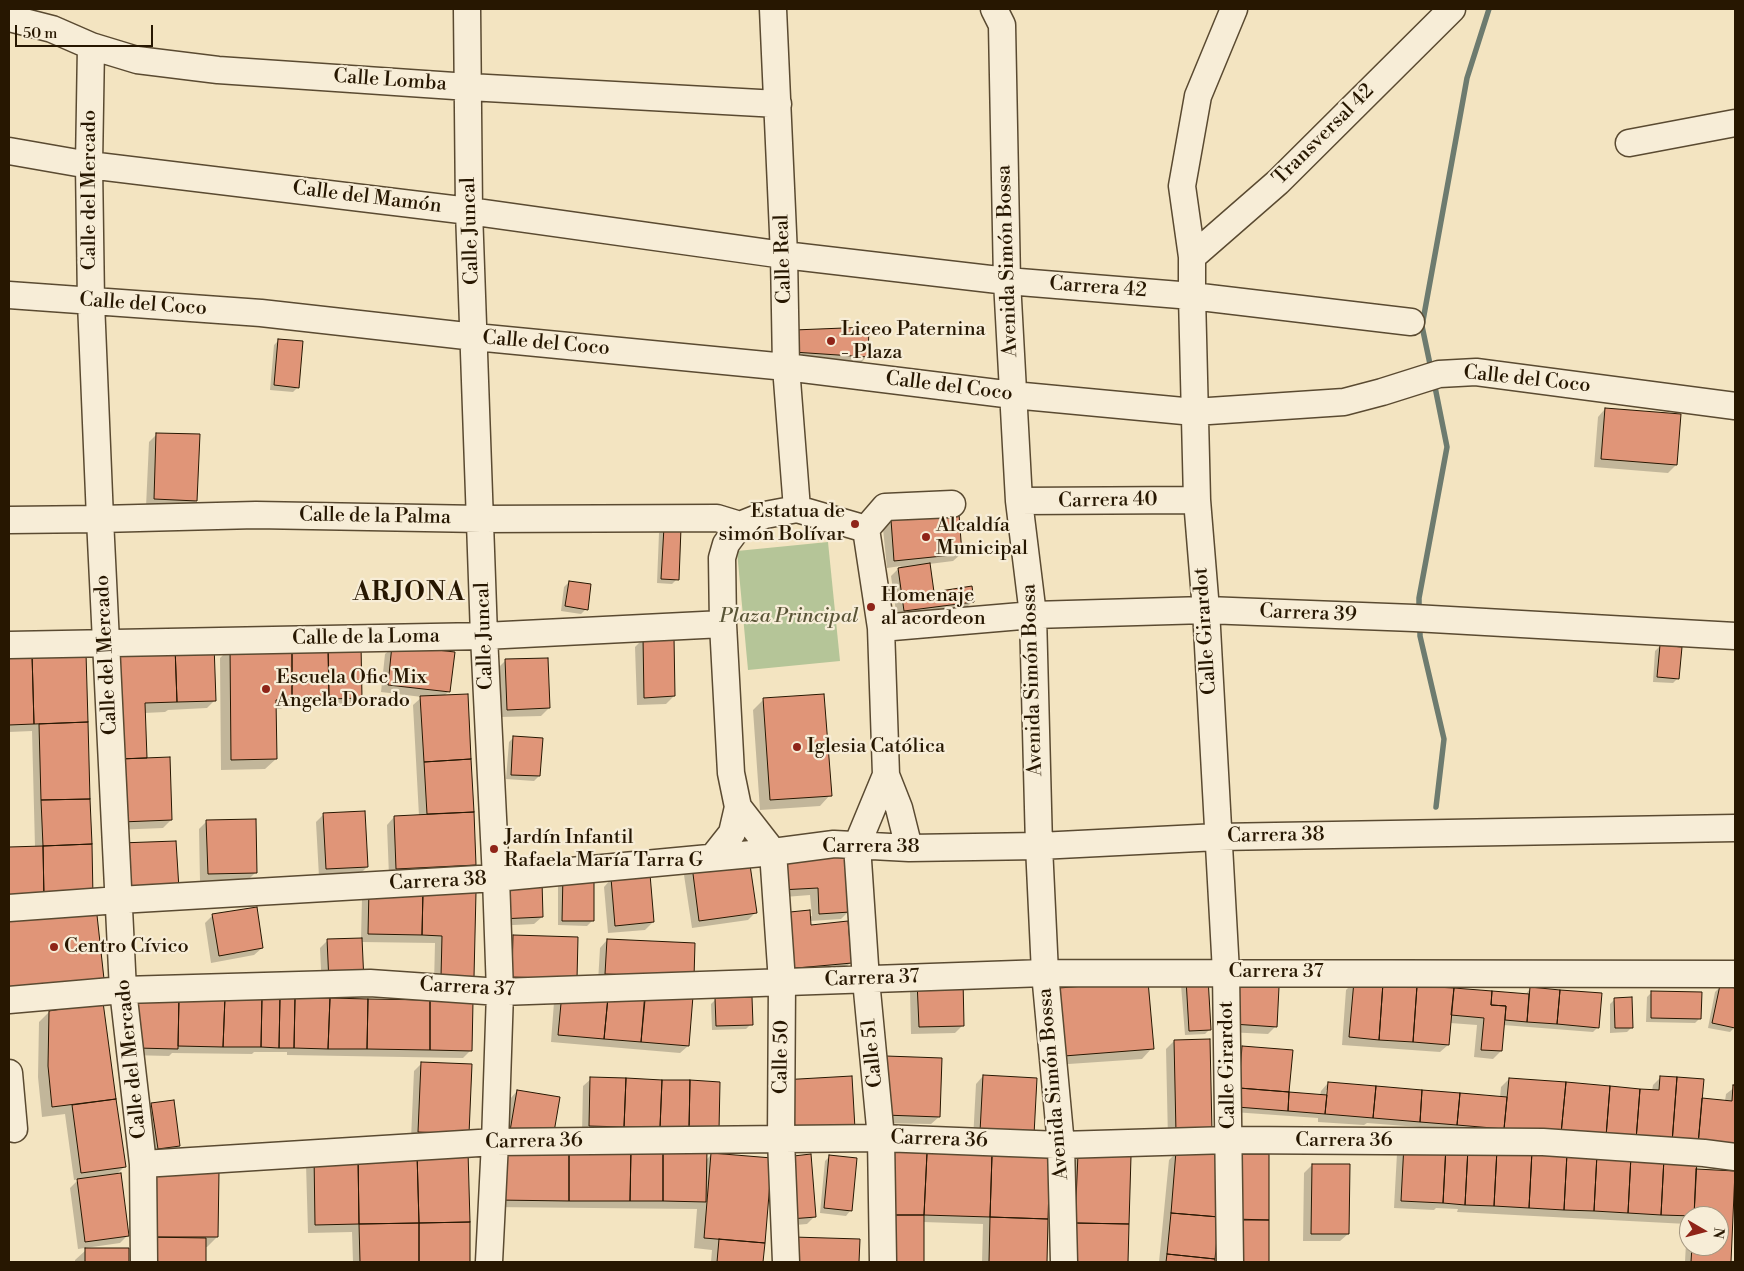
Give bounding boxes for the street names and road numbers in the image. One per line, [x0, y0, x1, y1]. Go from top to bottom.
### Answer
street label: Calle Lomba [333, 65, 447, 97]
street label: Transversal 42 [1268, 79, 1380, 191]
street label: Calle del Mercado [78, 110, 102, 270]
street label: Avenida Simón Bossa [993, 164, 1023, 358]
street label: Calle del Mamón [291, 177, 443, 219]
street label: Calle Juncal [457, 177, 485, 285]
street label: Calle Real [770, 214, 798, 304]
street label: Carrera 42 [1048, 273, 1148, 303]
street label: Calle del Coco [78, 289, 208, 321]
street label: Calle del Coco [481, 326, 611, 362]
street label: Calle del Coco [1462, 361, 1592, 399]
street label: Calle del Coco [884, 367, 1014, 407]
street label: Carrera 40 [1058, 488, 1158, 514]
street label: Calle de la Palma [299, 504, 451, 530]
street label: Calle Girardot [1190, 566, 1222, 696]
street label: Calle del Mercado [91, 574, 123, 736]
street label: Calle Juncal [471, 582, 499, 690]
street label: Avenida Simón Bossa [1018, 583, 1048, 777]
street label: Carrera 39 [1259, 600, 1357, 628]
street label: Calle de la Loma [292, 625, 440, 651]
street label: Carrera 38 [1227, 823, 1325, 849]
street label: Carrera 38 [822, 835, 920, 859]
street label: Carrera 38 [389, 867, 487, 897]
street label: Carrera 37 [1229, 960, 1323, 984]
street label: Carrera 37 [824, 965, 920, 993]
street label: Carrera 37 [419, 974, 515, 1002]
street label: Calle del Mercado [112, 978, 152, 1140]
street label: Avenida Simón Bossa [1034, 987, 1074, 1181]
street label: Calle Girardot [1215, 1001, 1241, 1129]
street label: Calle 51 [857, 1017, 889, 1089]
street label: Calle 50 [769, 1020, 795, 1094]
street label: Carrera 36 [890, 1126, 988, 1154]
street label: Carrera 36 [485, 1129, 583, 1155]
street label: Carrera 36 [1295, 1129, 1393, 1153]

